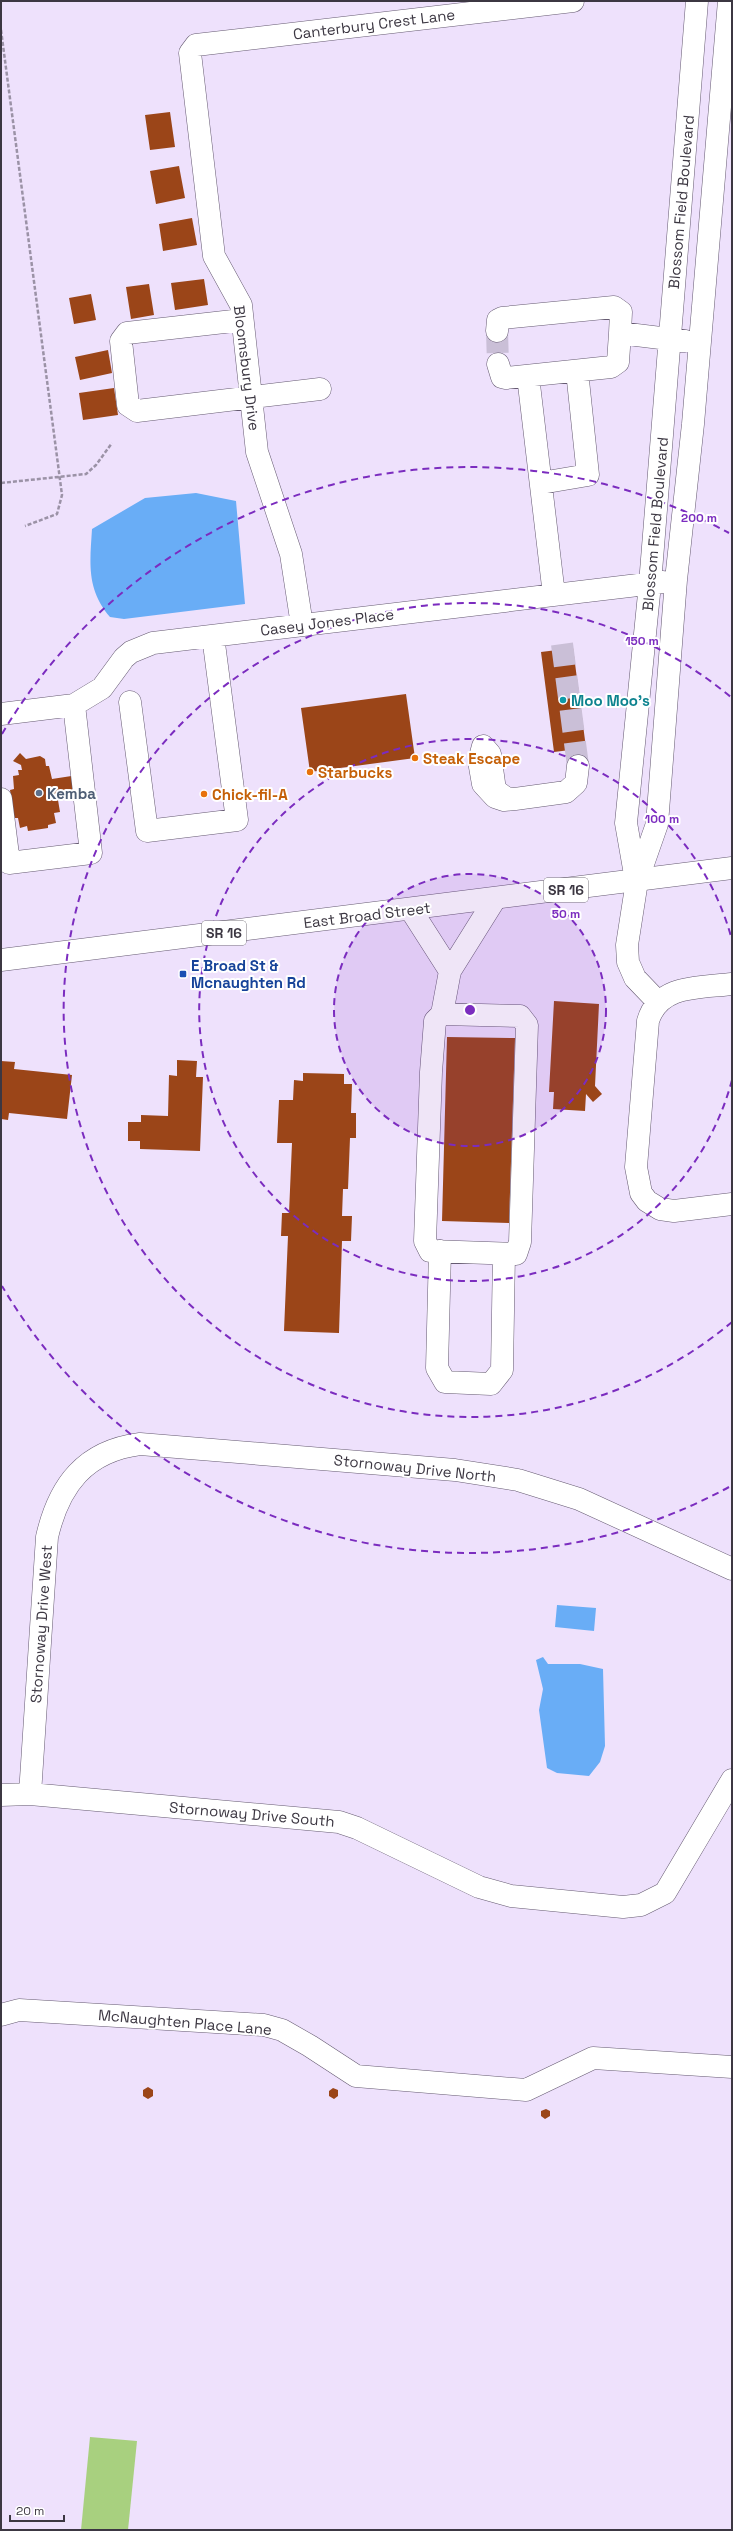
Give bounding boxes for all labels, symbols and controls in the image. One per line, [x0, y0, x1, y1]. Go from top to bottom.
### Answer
street label: Canterbury Crest Lane [292, 5, 456, 43]
street label: Blossom Field Boulevard [664, 114, 698, 290]
street label: Bloomsbury Drive [230, 304, 264, 432]
street label: Blossom Field Boulevard [638, 436, 672, 612]
text: 200 m [681, 510, 717, 526]
street label: Casey Jones Place [259, 604, 395, 640]
text: 150 m [625, 633, 659, 649]
place label: Moo Moo's [571, 691, 650, 710]
marker: Moo Moo's [558, 695, 568, 705]
place label: Steak Escape [423, 749, 520, 768]
marker: Steak Escape [410, 753, 420, 763]
place label: Starbucks [318, 763, 392, 782]
marker: Starbucks [305, 767, 315, 777]
place label: Kemba [47, 784, 96, 803]
place label: Chick-fil-A [212, 785, 288, 804]
marker: Kemba [34, 788, 44, 798]
marker: Chick-fil-A [199, 789, 209, 799]
text: 100 m [645, 811, 679, 827]
road number: SR 16 [544, 878, 588, 902]
street label: East Broad Street [302, 898, 432, 932]
text: 50 m [552, 906, 580, 922]
road number: SR 16 [202, 921, 246, 945]
place label: E Broad St & Mcnaughten Rd [191, 956, 306, 992]
marker: E Broad St & Mcnaughten Rd [178, 969, 188, 979]
centre of rings [463, 1003, 477, 1017]
street label: Stornoway Drive North [333, 1450, 497, 1486]
street label: Stornoway Drive West [26, 1544, 56, 1704]
street label: Stornoway Drive South [169, 1797, 335, 1831]
street label: McNaughten Place Lane [97, 2005, 273, 2039]
scale bar [10, 2497, 64, 2523]
text: 20 m [16, 2503, 44, 2519]

